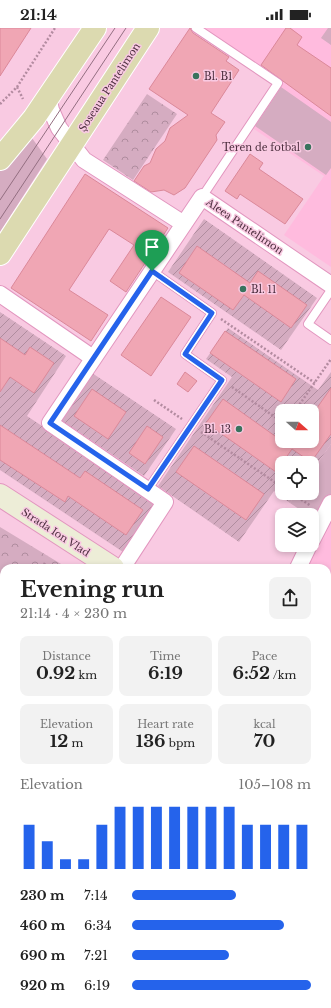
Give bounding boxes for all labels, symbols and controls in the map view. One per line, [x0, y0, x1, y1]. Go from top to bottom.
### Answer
text: 21:14 [20, 5, 57, 24]
street label: Șoseaua Pantelimon [76, 40, 143, 134]
place label: Bl. B1 [204, 70, 233, 83]
marker: Bl. B1 [191, 71, 201, 81]
place label: Teren de fotbal [222, 141, 300, 154]
marker: Teren de fotbal [303, 142, 313, 152]
street label: Aleea Pantelimon [203, 195, 286, 257]
pin [135, 230, 169, 271]
icon: arrive [141, 236, 163, 258]
place label: Bl. 11 [251, 283, 276, 296]
marker: Bl. 11 [238, 284, 248, 294]
north arrow [275, 404, 319, 448]
map controls [275, 404, 319, 552]
place label: Bl. 13 [204, 423, 231, 436]
marker: Bl. 13 [234, 424, 244, 434]
button: locate [275, 456, 319, 500]
street label: Strada Ion Vlad [19, 505, 93, 559]
button: layers [275, 508, 319, 552]
text: Evening run [20, 576, 164, 603]
button: share [269, 577, 311, 619]
text: 21:14 · 4 × 230 m [20, 605, 127, 622]
text: Distance [42, 649, 91, 663]
text: Time [150, 649, 181, 663]
text: Pace [252, 649, 277, 663]
text: 0.92 [36, 663, 75, 684]
text: 6:19 [148, 663, 183, 684]
text: 6:52 [233, 663, 270, 684]
text: km [75, 668, 97, 682]
text: /km [270, 668, 296, 682]
text: Elevation [40, 717, 93, 731]
text: Heart rate [137, 717, 194, 731]
text: kcal [254, 717, 275, 731]
text: 12 [50, 731, 68, 752]
text: 136 [136, 731, 166, 752]
text: 70 [254, 731, 275, 752]
text: m [68, 736, 83, 750]
text: bpm [166, 736, 195, 750]
text: Elevation [20, 776, 83, 793]
text: 105–108 m [238, 776, 311, 793]
text: 230 m [20, 887, 64, 904]
text: 7:14 [84, 887, 108, 904]
text: 460 m [20, 917, 65, 934]
text: 6:34 [84, 917, 112, 934]
text: 690 m [20, 947, 65, 964]
text: 7:21 [84, 947, 108, 964]
text: 920 m [20, 977, 65, 994]
text: 6:19 [84, 977, 110, 994]

